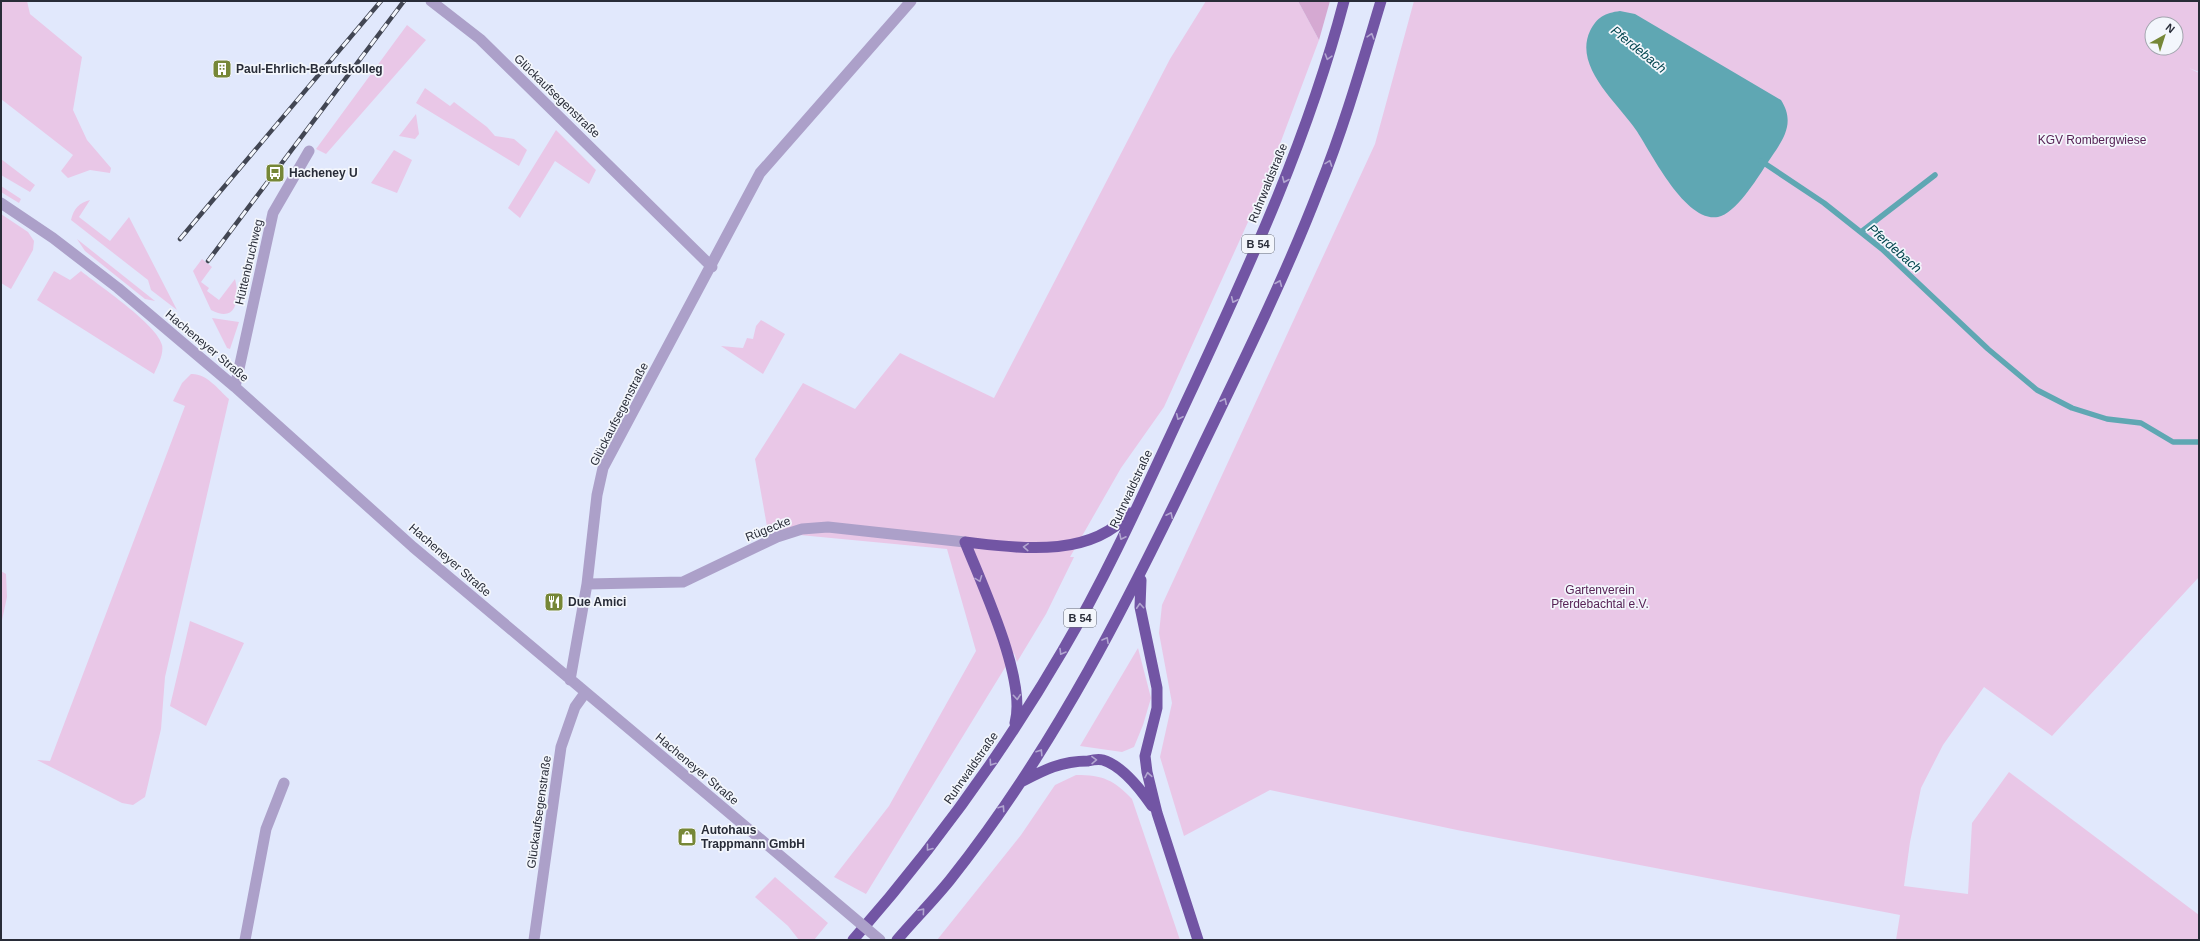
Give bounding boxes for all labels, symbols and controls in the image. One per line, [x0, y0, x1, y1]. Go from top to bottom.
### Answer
north arrow [2144, 16, 2184, 56]
text: N [2163, 21, 2177, 35]
water label: Pferdebach [1608, 23, 1669, 76]
one-way arrow [1366, 32, 1374, 39]
street label: Glückaufsegenstraße [511, 51, 603, 141]
one-way arrow [1324, 54, 1333, 61]
building icon: Paul-Ehrlich-Berufskolleg [211, 58, 233, 80]
place label: Paul-Ehrlich-Berufskolleg [236, 62, 383, 76]
park label: KGV Rombergwiese [2038, 133, 2147, 147]
street label: Ruhrwaldstraße [1246, 141, 1290, 225]
one-way arrow [1325, 160, 1333, 167]
bus stop icon: Hacheney U [264, 162, 286, 184]
place label: Hacheney U [289, 166, 358, 180]
one-way arrow [1282, 176, 1290, 183]
street label: Hüttenbruchweg [232, 218, 266, 306]
water label: Pferdebach [1865, 221, 1925, 276]
road number: B 54 [1242, 235, 1274, 253]
one-way arrow [1274, 280, 1282, 287]
one-way arrow [1231, 295, 1239, 303]
street label: Hacheneyer Straße [163, 307, 252, 385]
street label: Glückaufsegenstraße [587, 360, 651, 468]
one-way arrow [1219, 397, 1227, 405]
one-way arrow [1176, 413, 1184, 421]
street label: Ruhrwaldstraße [1107, 447, 1155, 530]
one-way arrow [1165, 512, 1173, 519]
street label: Rügecke [743, 514, 793, 544]
street label: Hacheneyer Straße [406, 521, 494, 600]
one-way arrow [1119, 533, 1127, 540]
one-way arrow [1023, 543, 1029, 552]
one-way arrow [975, 575, 983, 582]
park label: Gartenverein Pferdebachtal e.V. [1551, 583, 1649, 611]
restaurant icon: Due Amici [543, 591, 565, 613]
place label: Due Amici [568, 595, 626, 609]
one-way arrow [1136, 603, 1144, 609]
road number: B 54 [1064, 609, 1096, 627]
one-way arrow [1101, 637, 1109, 644]
one-way arrow [1059, 648, 1066, 655]
one-way arrow [1012, 694, 1021, 700]
street label: Ruhrwaldstraße [941, 729, 1001, 807]
street label: Hacheneyer Straße [653, 730, 742, 808]
one-way arrow [1035, 749, 1042, 756]
street label: Glückaufsegenstraße [524, 754, 554, 869]
one-way arrow [1091, 756, 1097, 765]
one-way arrow [990, 758, 997, 765]
one-way arrow [1144, 772, 1152, 778]
one-way arrow [997, 805, 1005, 812]
place label: Autohaus Trappmann GmbH [701, 823, 805, 851]
shop icon: Autohaus Trappmann GmbH [676, 826, 698, 848]
one-way arrow [926, 843, 933, 850]
one-way arrow [918, 908, 925, 915]

